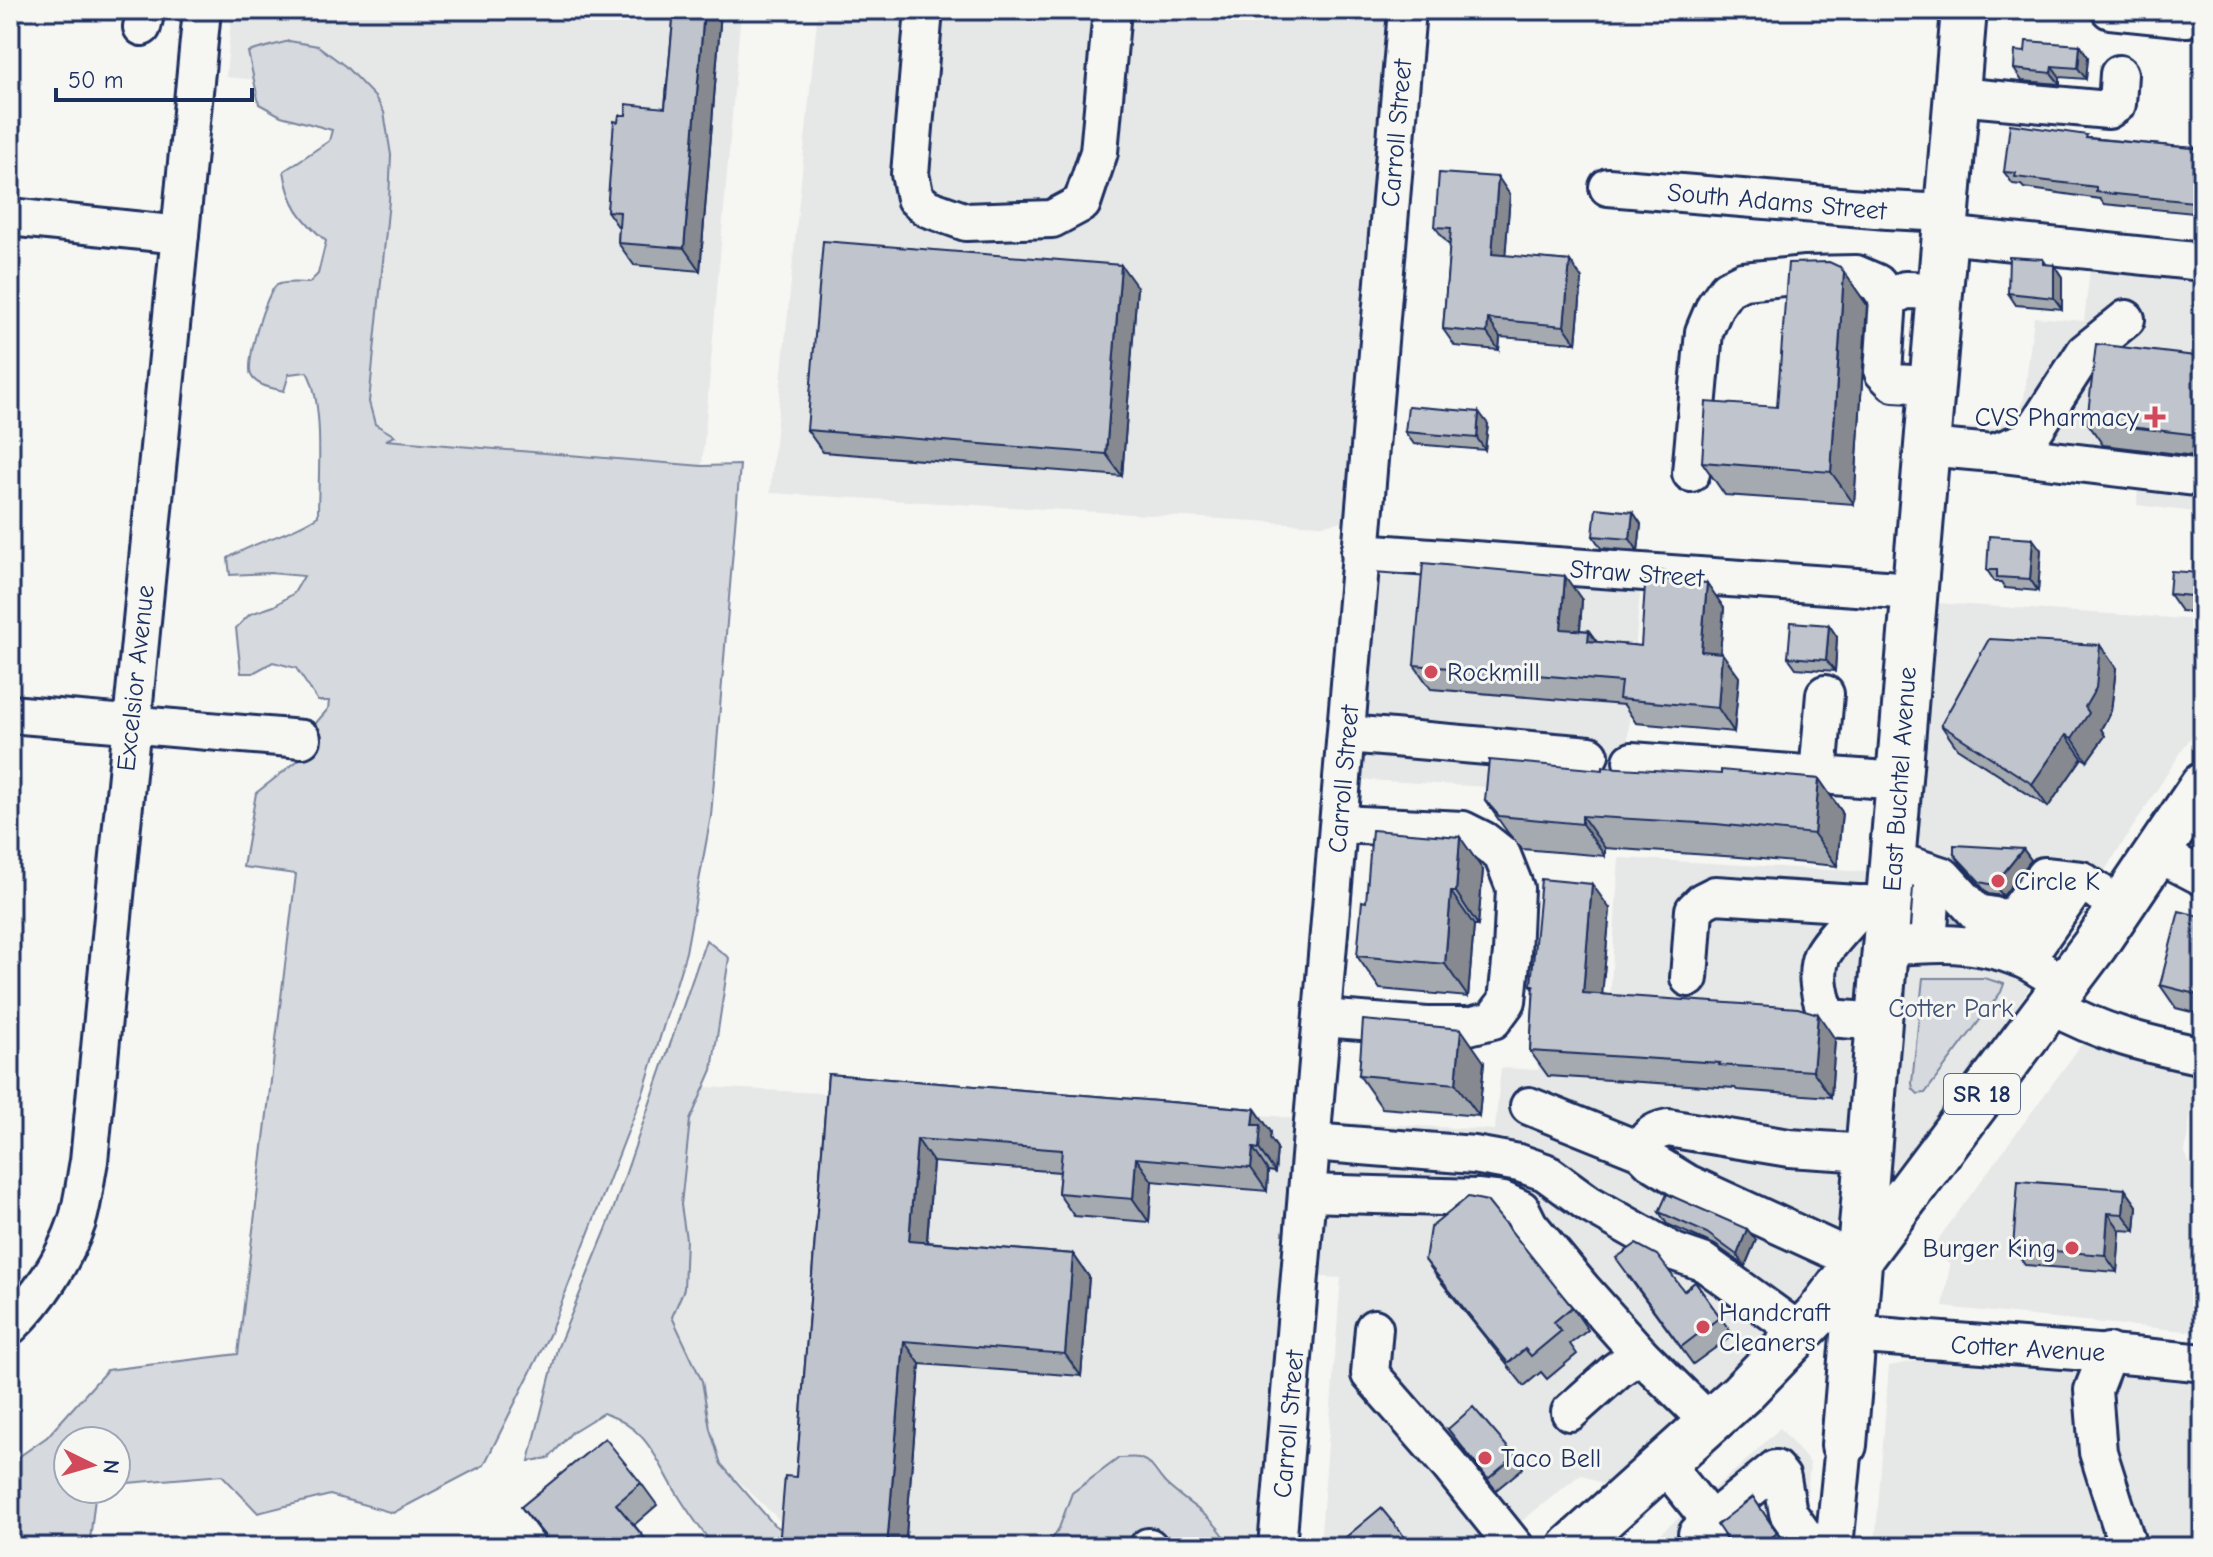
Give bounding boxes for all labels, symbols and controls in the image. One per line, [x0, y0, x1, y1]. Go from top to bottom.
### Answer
scale bar [56, 52, 252, 102]
street label: Carroll Street [1376, 56, 1419, 208]
text: 50 m [68, 66, 124, 94]
street label: South Adams Street [1666, 177, 1889, 227]
place label: CVS Pharmacy [1975, 403, 2139, 433]
marker: CVS Pharmacy [2146, 408, 2164, 426]
street label: Straw Street [1569, 554, 1707, 594]
street label: Excelsior Avenue [111, 583, 161, 773]
place label: Rockmill [1447, 658, 1540, 688]
marker: Rockmill [1422, 663, 1440, 681]
street label: East Buchtel Avenue [1877, 666, 1923, 892]
street label: Carroll Street [1323, 702, 1366, 854]
place label: Circle K [2014, 867, 2100, 897]
marker: Circle K [1989, 872, 2007, 890]
park label: Cotter Park [1888, 994, 2014, 1024]
road number: SR 18 [1944, 1074, 2020, 1114]
place label: Burger King [1923, 1234, 2056, 1264]
marker: Burger King [2063, 1239, 2081, 1257]
place label: Handcraft Cleaners [1719, 1298, 1831, 1358]
marker: Handcraft Cleaners [1694, 1318, 1712, 1336]
street label: Cotter Avenue [1950, 1330, 2106, 1368]
street label: Carroll Street [1268, 1347, 1311, 1499]
north arrow [52, 1425, 132, 1505]
place label: Taco Bell [1501, 1444, 1601, 1474]
marker: Taco Bell [1476, 1449, 1494, 1467]
text: N [97, 1458, 125, 1475]

